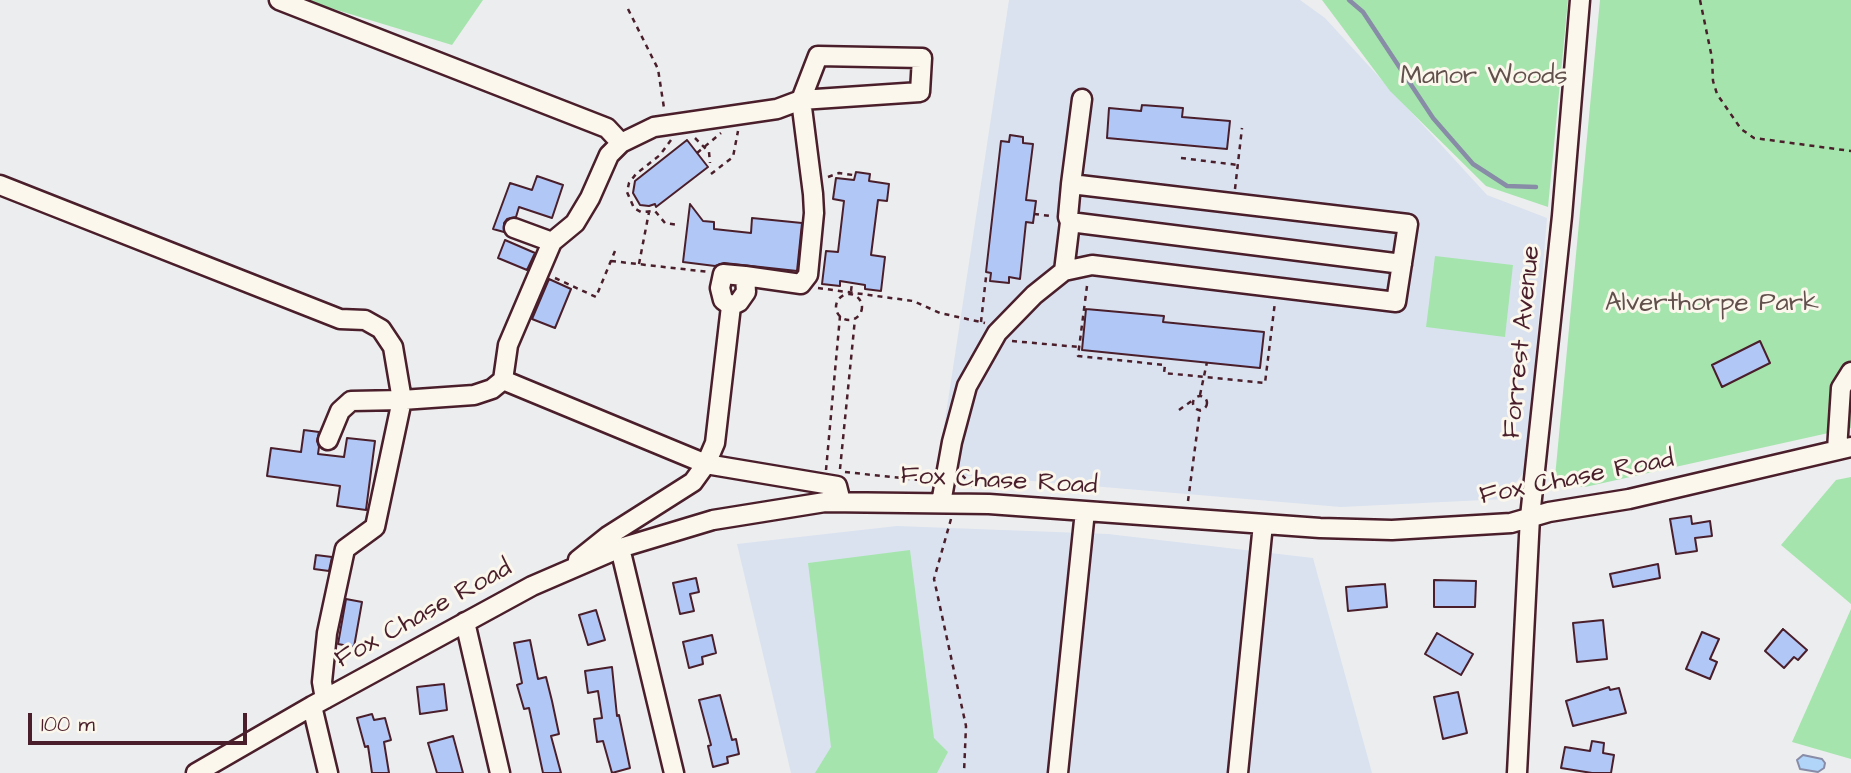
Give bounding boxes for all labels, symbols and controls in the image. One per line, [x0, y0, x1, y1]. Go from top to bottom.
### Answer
park label: Manor Woods [1400, 62, 1568, 94]
street label: Forrest Avenue [1497, 244, 1549, 440]
park label: Alverthorpe Park [1605, 289, 1819, 321]
street label: Fox Chase Road [1477, 445, 1677, 513]
street label: Fox Chase Road [900, 461, 1098, 503]
street label: Fox Chase Road [330, 554, 518, 676]
scale bar [32, 700, 250, 744]
text: 100 m [41, 710, 95, 739]

